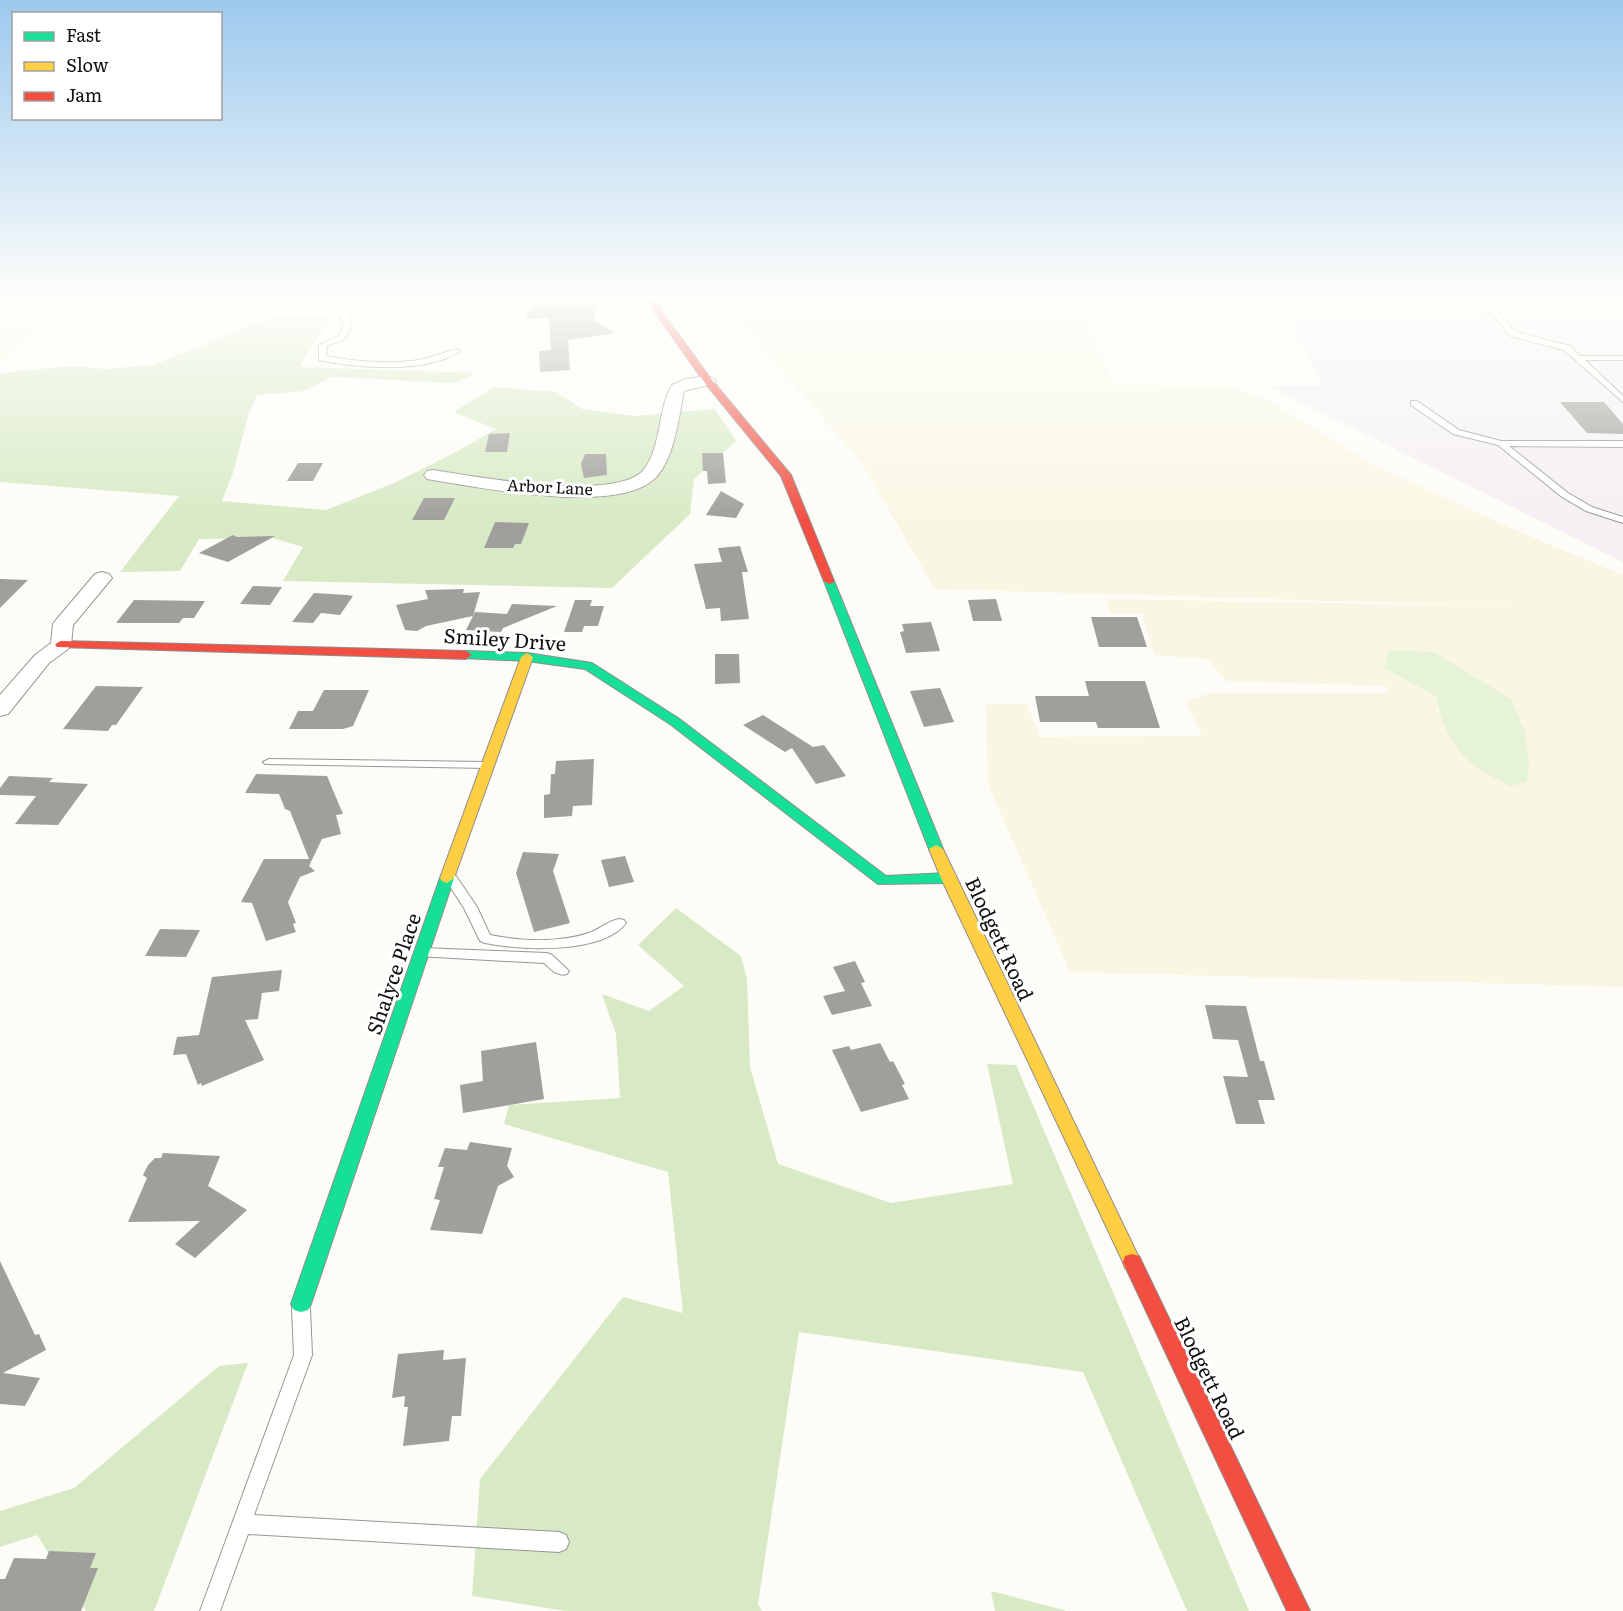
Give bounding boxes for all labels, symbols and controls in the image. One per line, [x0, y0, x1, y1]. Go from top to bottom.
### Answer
legend [12, 12, 222, 120]
text: Fast [66, 21, 102, 48]
text: Slow [66, 51, 109, 78]
text: Jam [66, 81, 102, 108]
street label: Arbor Lane [507, 472, 594, 500]
street label: Smiley Drive [443, 619, 567, 657]
street label: Blodgett Road [959, 871, 1043, 1005]
street label: Shalyce Place [357, 908, 427, 1038]
street label: Blodgett Road [1168, 1311, 1253, 1444]

